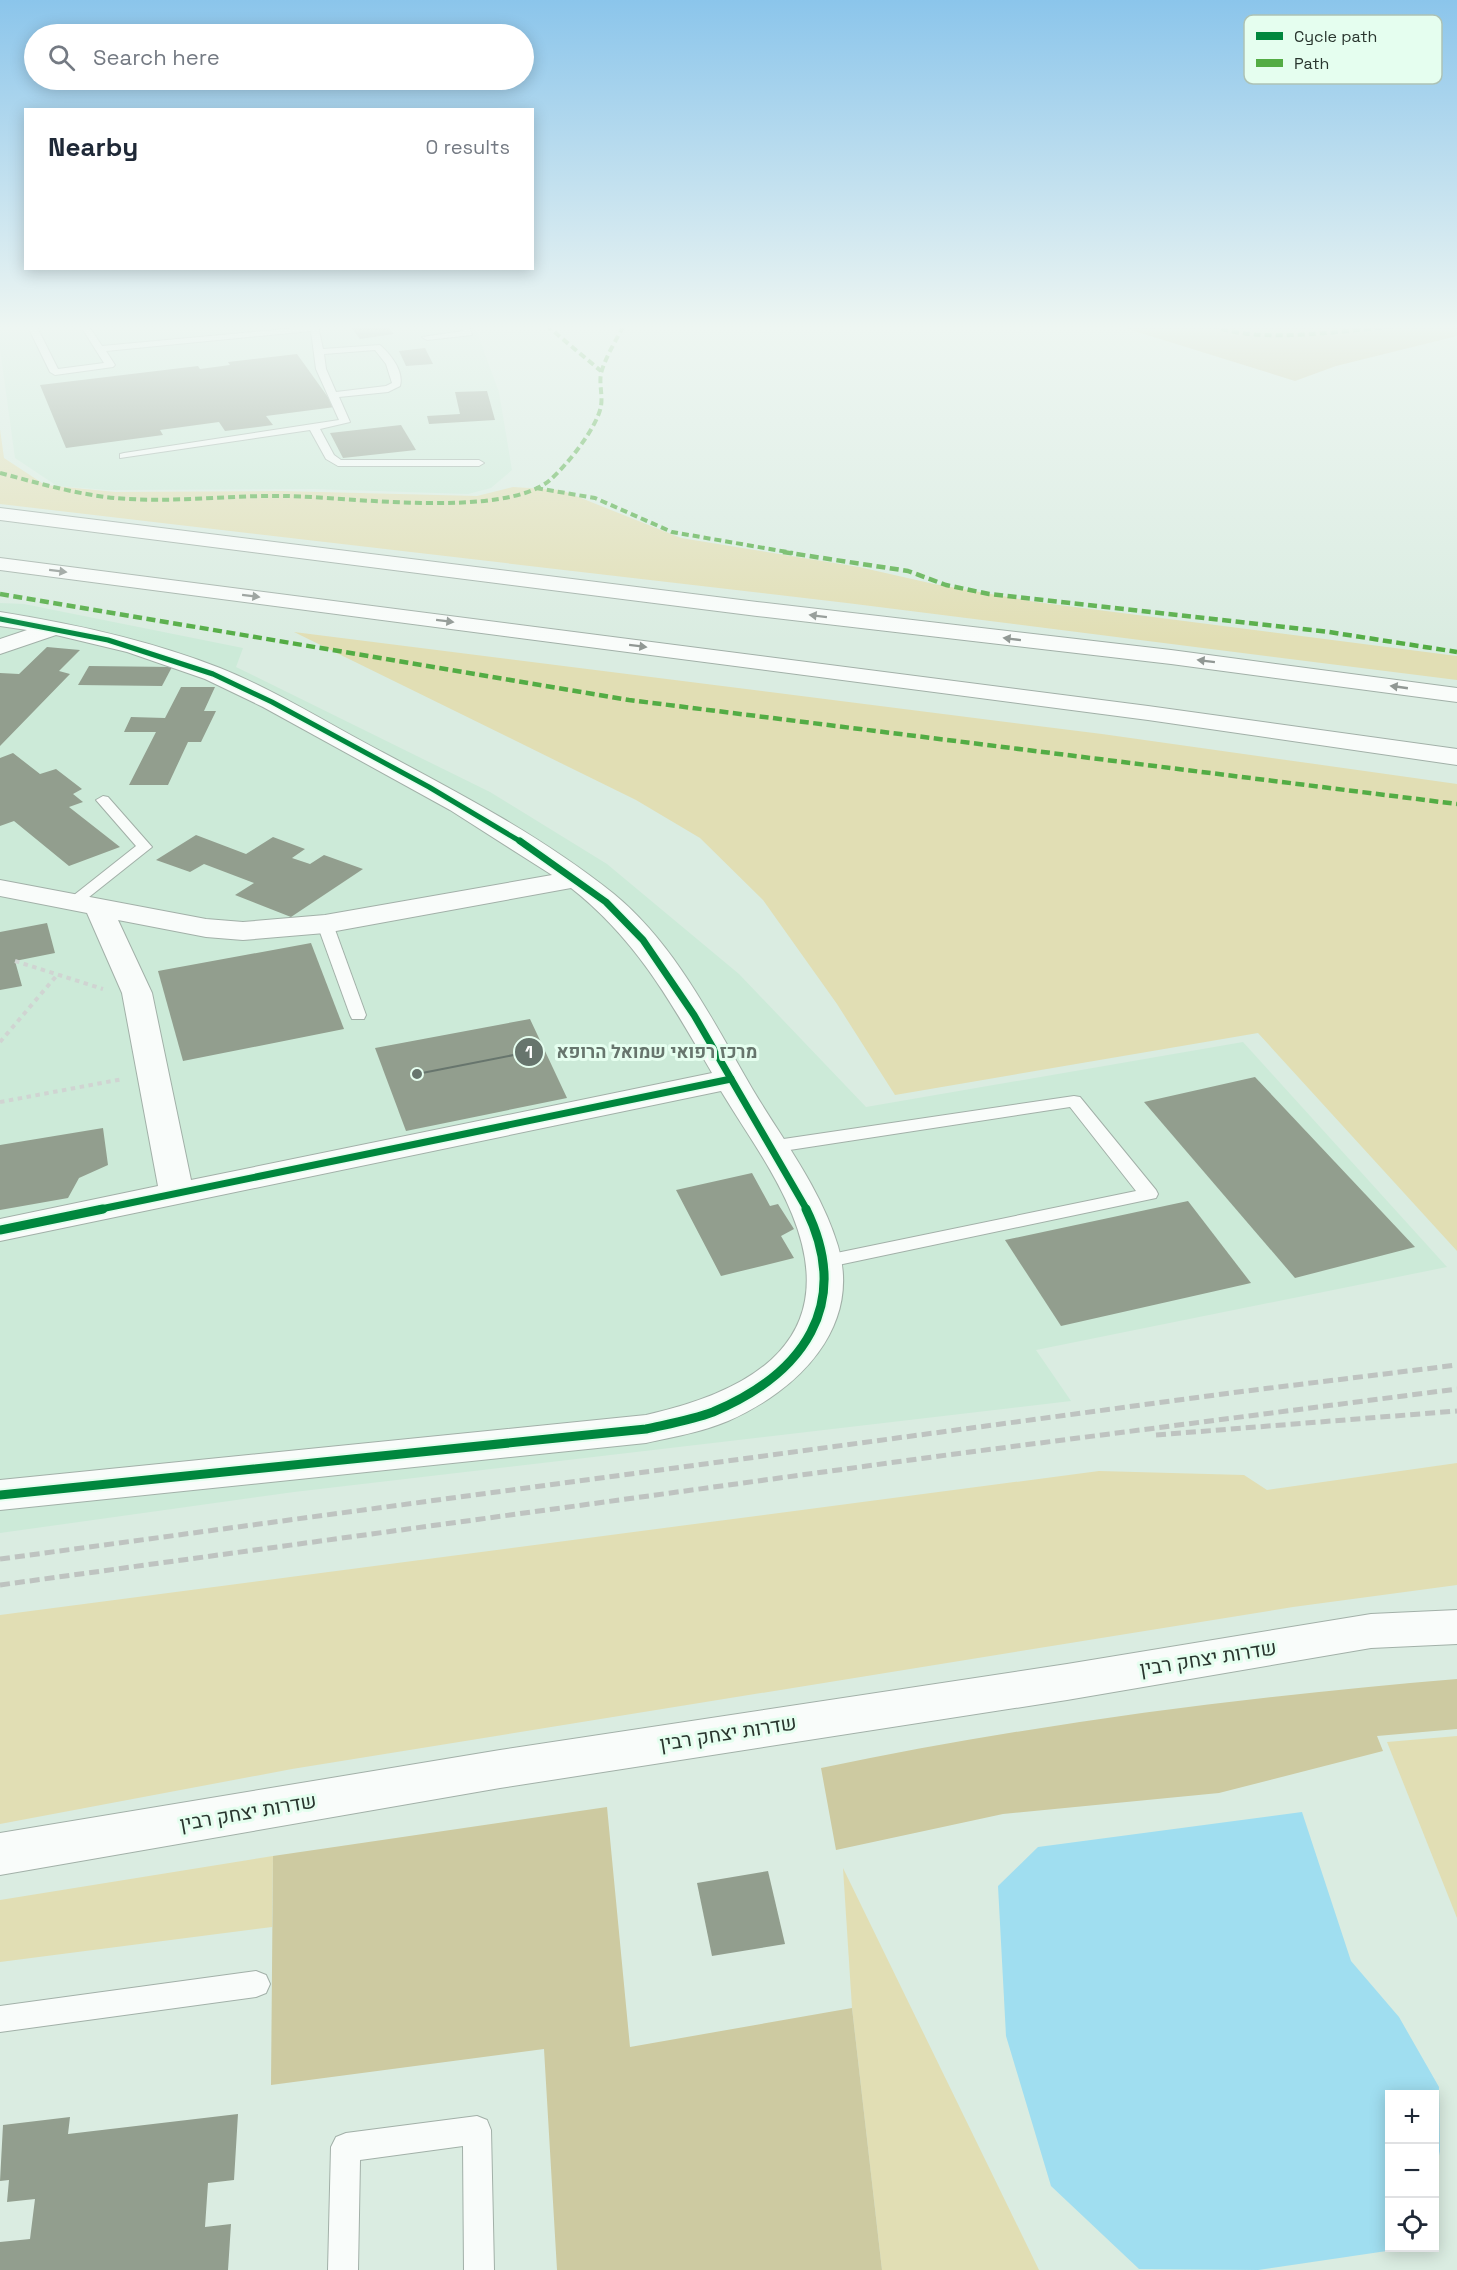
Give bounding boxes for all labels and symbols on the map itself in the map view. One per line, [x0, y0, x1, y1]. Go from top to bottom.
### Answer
legend [1244, 15, 1442, 84]
text: Cycle path [1294, 26, 1377, 47]
text: Path [1294, 53, 1329, 74]
one-way arrow [49, 566, 68, 576]
one-way arrow [242, 592, 261, 601]
one-way arrow [809, 612, 828, 621]
one-way arrow [435, 617, 454, 626]
one-way arrow [1003, 634, 1022, 644]
one-way arrow [629, 642, 648, 651]
one-way arrow [1196, 657, 1215, 666]
one-way arrow [1389, 683, 1408, 692]
callout: מרכז רפואי שמואל הרופא [514, 1034, 769, 1070]
text: 1 [525, 1040, 533, 1063]
text: מרכז רפואי שמואל הרופא [557, 1040, 757, 1063]
street label: שדרות יצחק רבין [1138, 1634, 1278, 1682]
street label: שדרות יצחק רבין [658, 1709, 798, 1757]
street label: שדרות יצחק רבין [178, 1787, 318, 1837]

